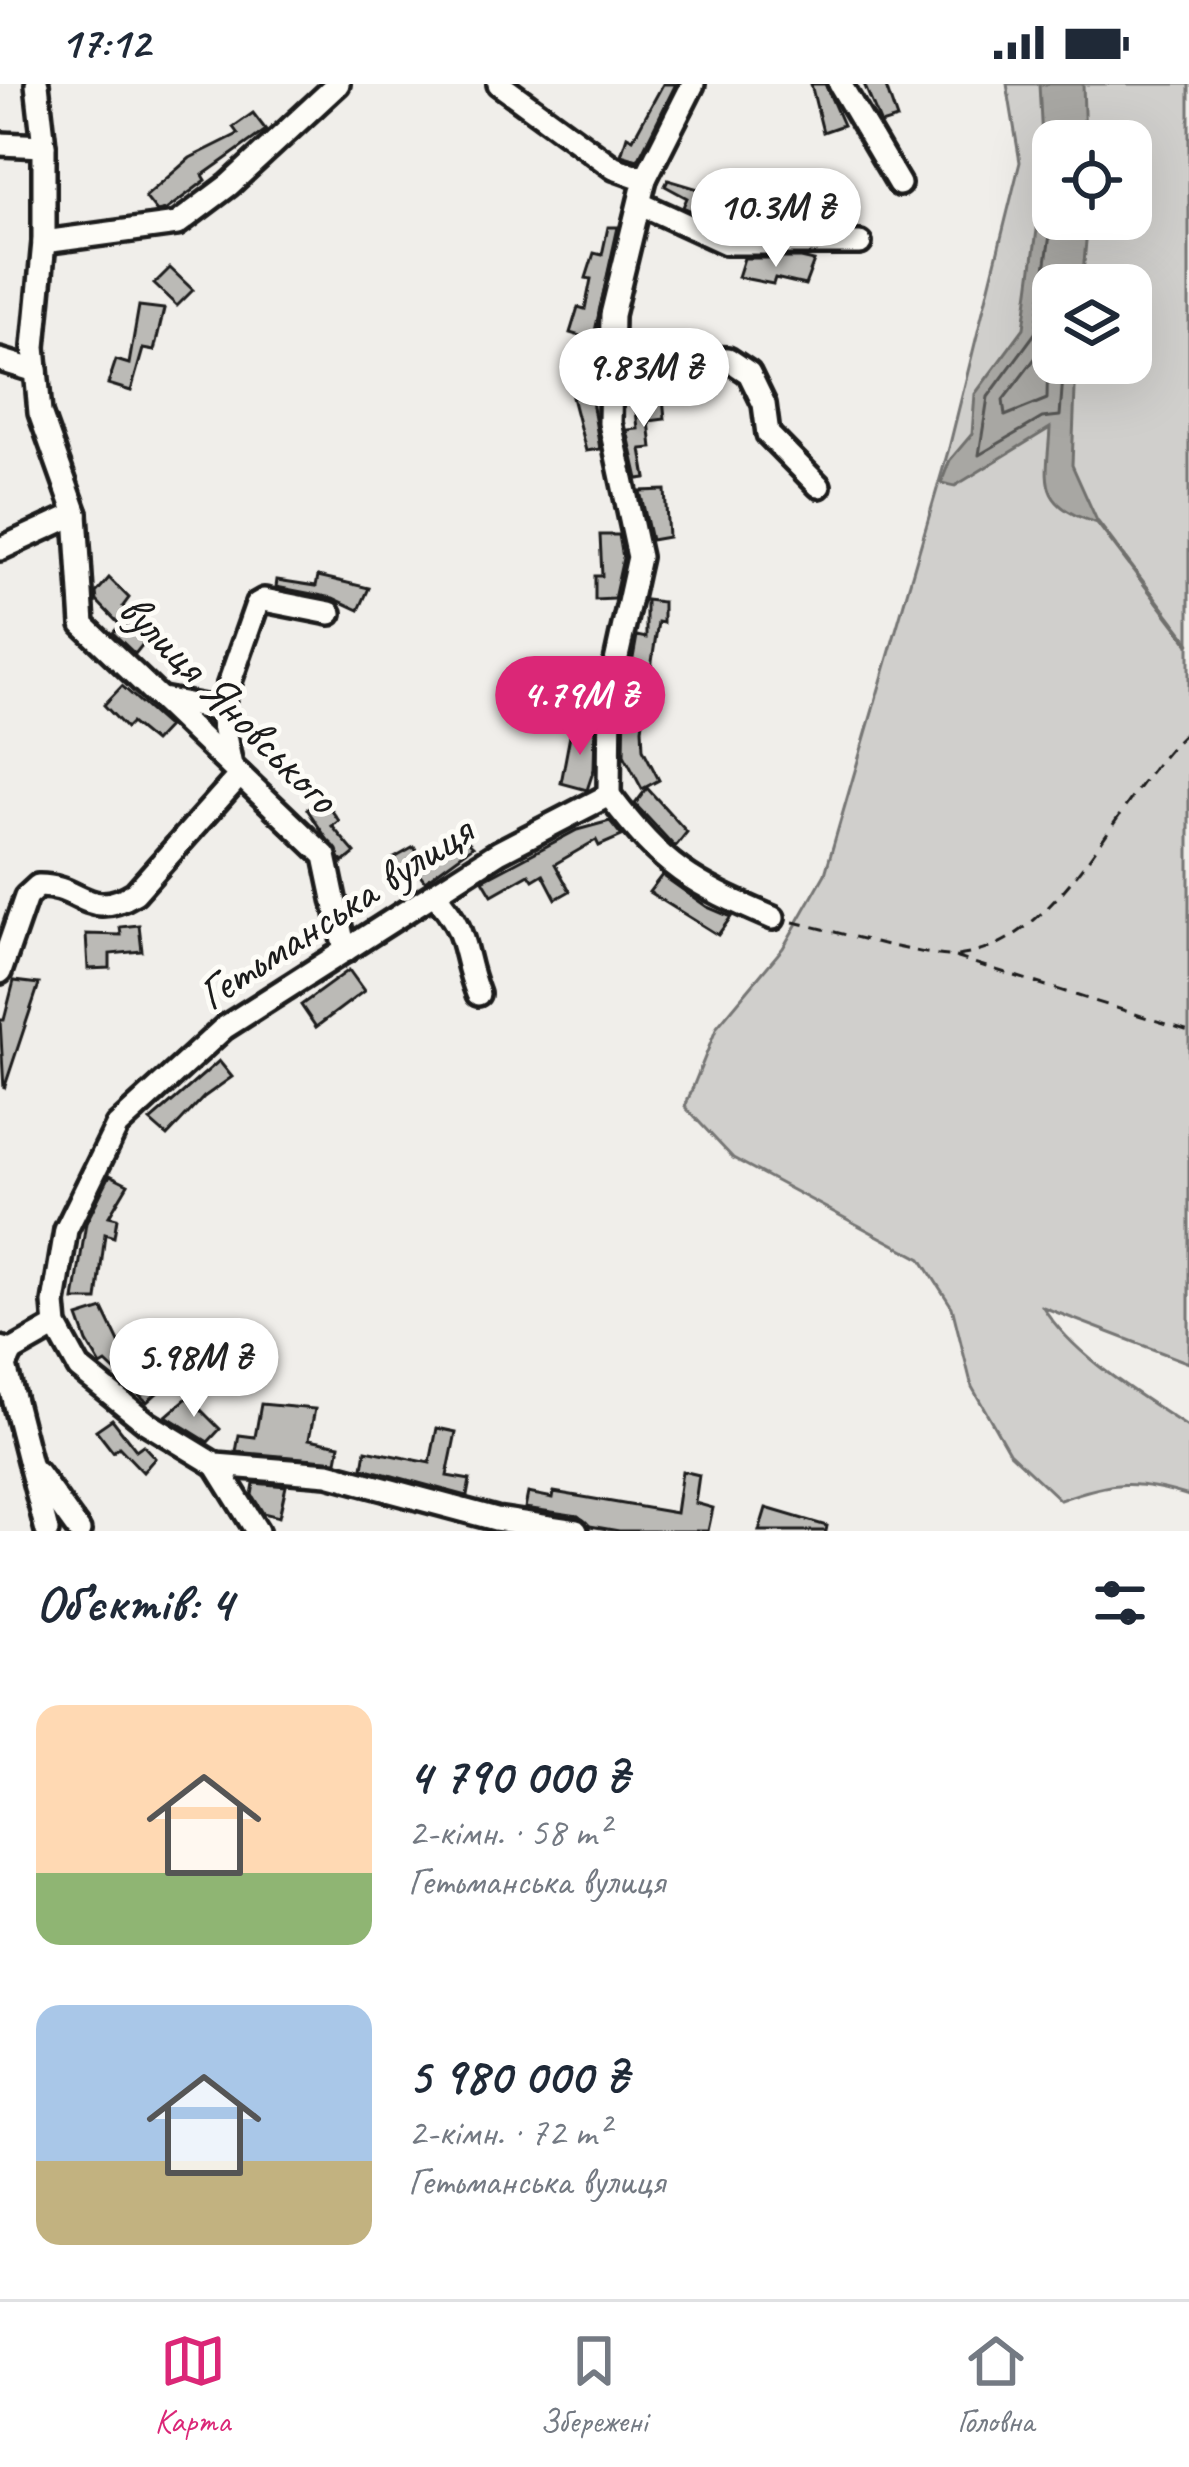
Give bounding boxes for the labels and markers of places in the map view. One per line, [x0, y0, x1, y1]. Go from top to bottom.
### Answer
pin: 10.3M ₴ [665, 168, 887, 270]
pin: 9.83M ₴ [533, 328, 755, 430]
pin: 4.79M ₴ [469, 656, 691, 758]
pin: 5.98M ₴ [83, 1318, 305, 1420]

